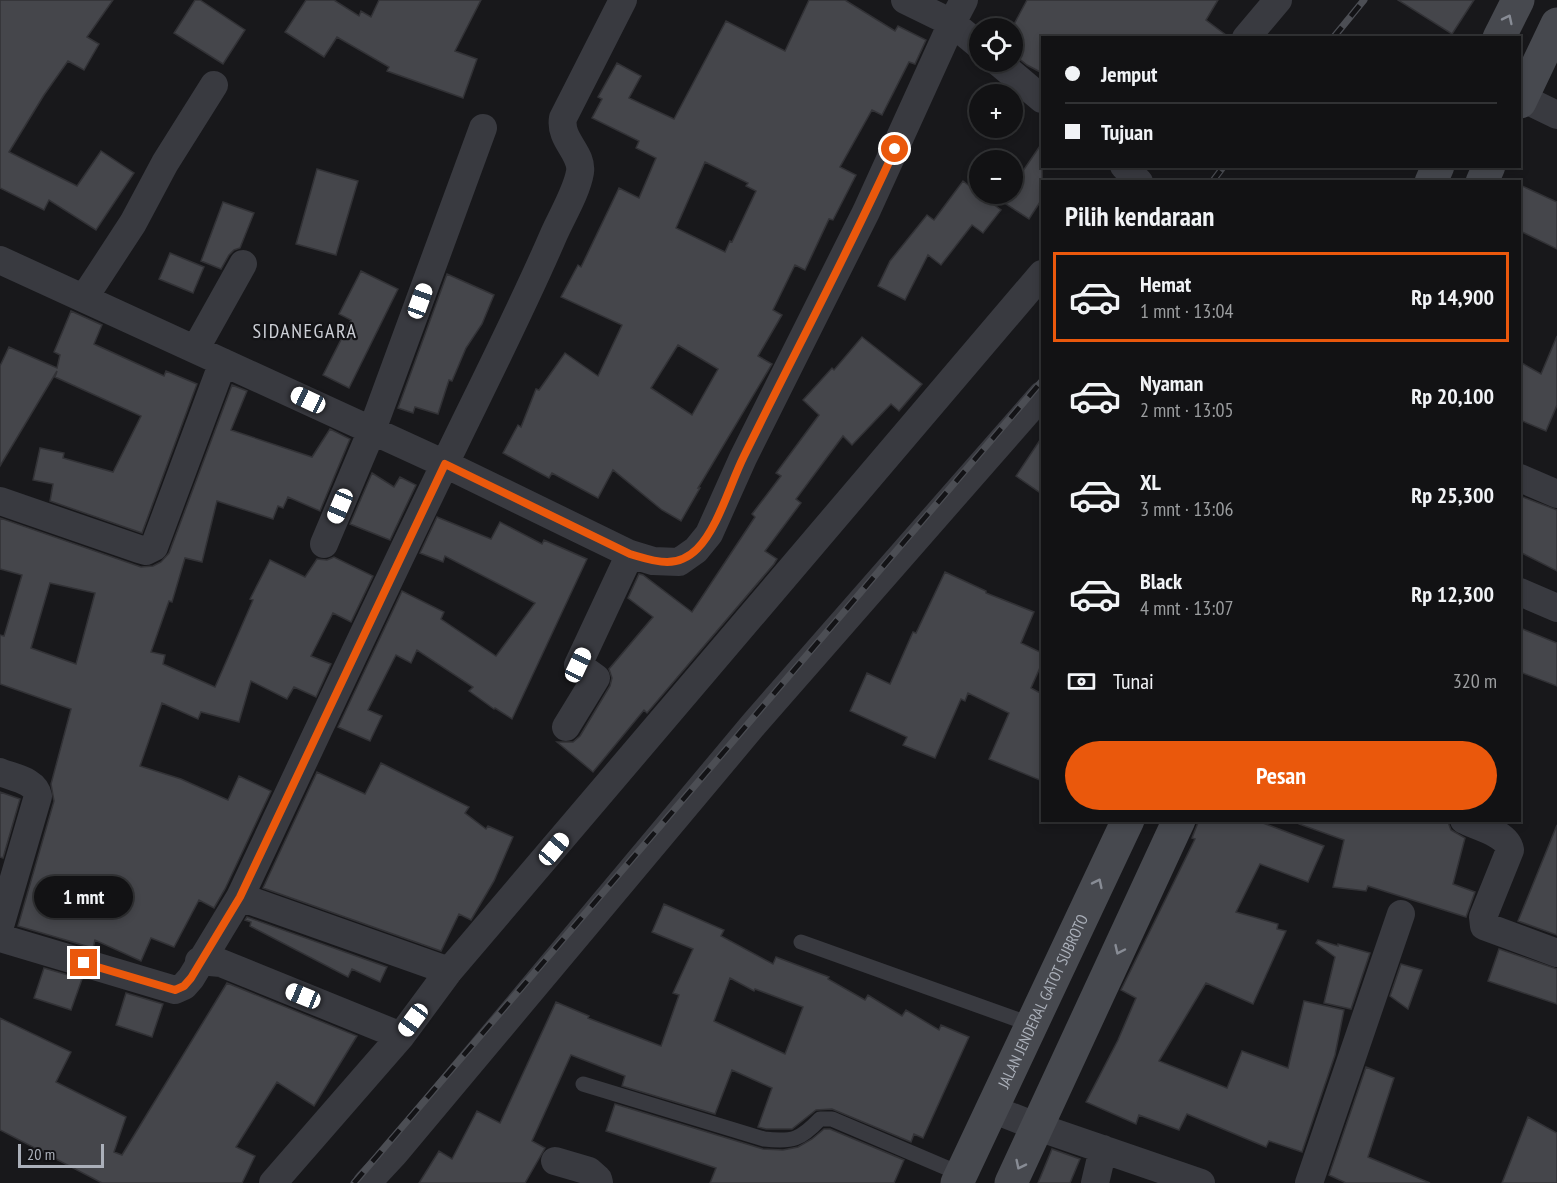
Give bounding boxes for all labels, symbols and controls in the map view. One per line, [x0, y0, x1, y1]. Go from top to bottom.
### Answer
one-way arrow [1501, 14, 1513, 25]
map controls [969, 18, 1023, 204]
button: locate [969, 18, 1023, 72]
text: Jemput [1101, 60, 1157, 88]
button: + [969, 84, 1023, 138]
text: Tujuan [1101, 118, 1153, 146]
route start [881, 135, 908, 162]
button: − [969, 150, 1023, 204]
text: Pilih kendaraan [1065, 199, 1214, 233]
icon: car [1068, 270, 1122, 324]
text: Hemat [1140, 270, 1191, 298]
car [405, 281, 435, 321]
text: Rp 14,900 [1411, 283, 1494, 311]
text: 1 mnt · 13:04 [1140, 298, 1233, 324]
district label: SIDANEGARA [253, 318, 358, 344]
icon: car [1068, 369, 1122, 423]
text: Nyaman [1140, 369, 1203, 397]
text: Rp 20,100 [1411, 382, 1494, 410]
car [288, 384, 328, 416]
text: 2 mnt · 13:05 [1140, 397, 1233, 423]
icon: car [1068, 468, 1122, 522]
text: XL [1140, 468, 1161, 496]
text: Rp 25,300 [1411, 481, 1494, 509]
car [325, 486, 355, 526]
text: 3 mnt · 13:06 [1140, 496, 1233, 522]
icon: car [1068, 567, 1122, 621]
text: Black [1140, 567, 1182, 595]
text: Rp 12,300 [1411, 580, 1494, 608]
text: 4 mnt · 13:07 [1140, 595, 1233, 621]
car [562, 645, 594, 685]
icon: cash [1065, 665, 1098, 698]
text: Tunai [1113, 667, 1154, 695]
text: 320 m [1453, 668, 1497, 694]
button: Pesan [1065, 741, 1497, 810]
car [536, 829, 572, 869]
callout: 1 mnt [34, 876, 134, 918]
one-way arrow [1090, 878, 1102, 889]
text: 1 mnt [63, 884, 104, 910]
street label: JALAN JENDERAL GATOT SUBROTO [993, 911, 1092, 1092]
one-way arrow [1115, 943, 1127, 954]
route end [70, 949, 97, 976]
car [283, 981, 323, 1011]
car [395, 1000, 431, 1040]
scale bar [18, 1141, 104, 1168]
text: 20 m [27, 1144, 55, 1164]
one-way arrow [1015, 1158, 1027, 1169]

